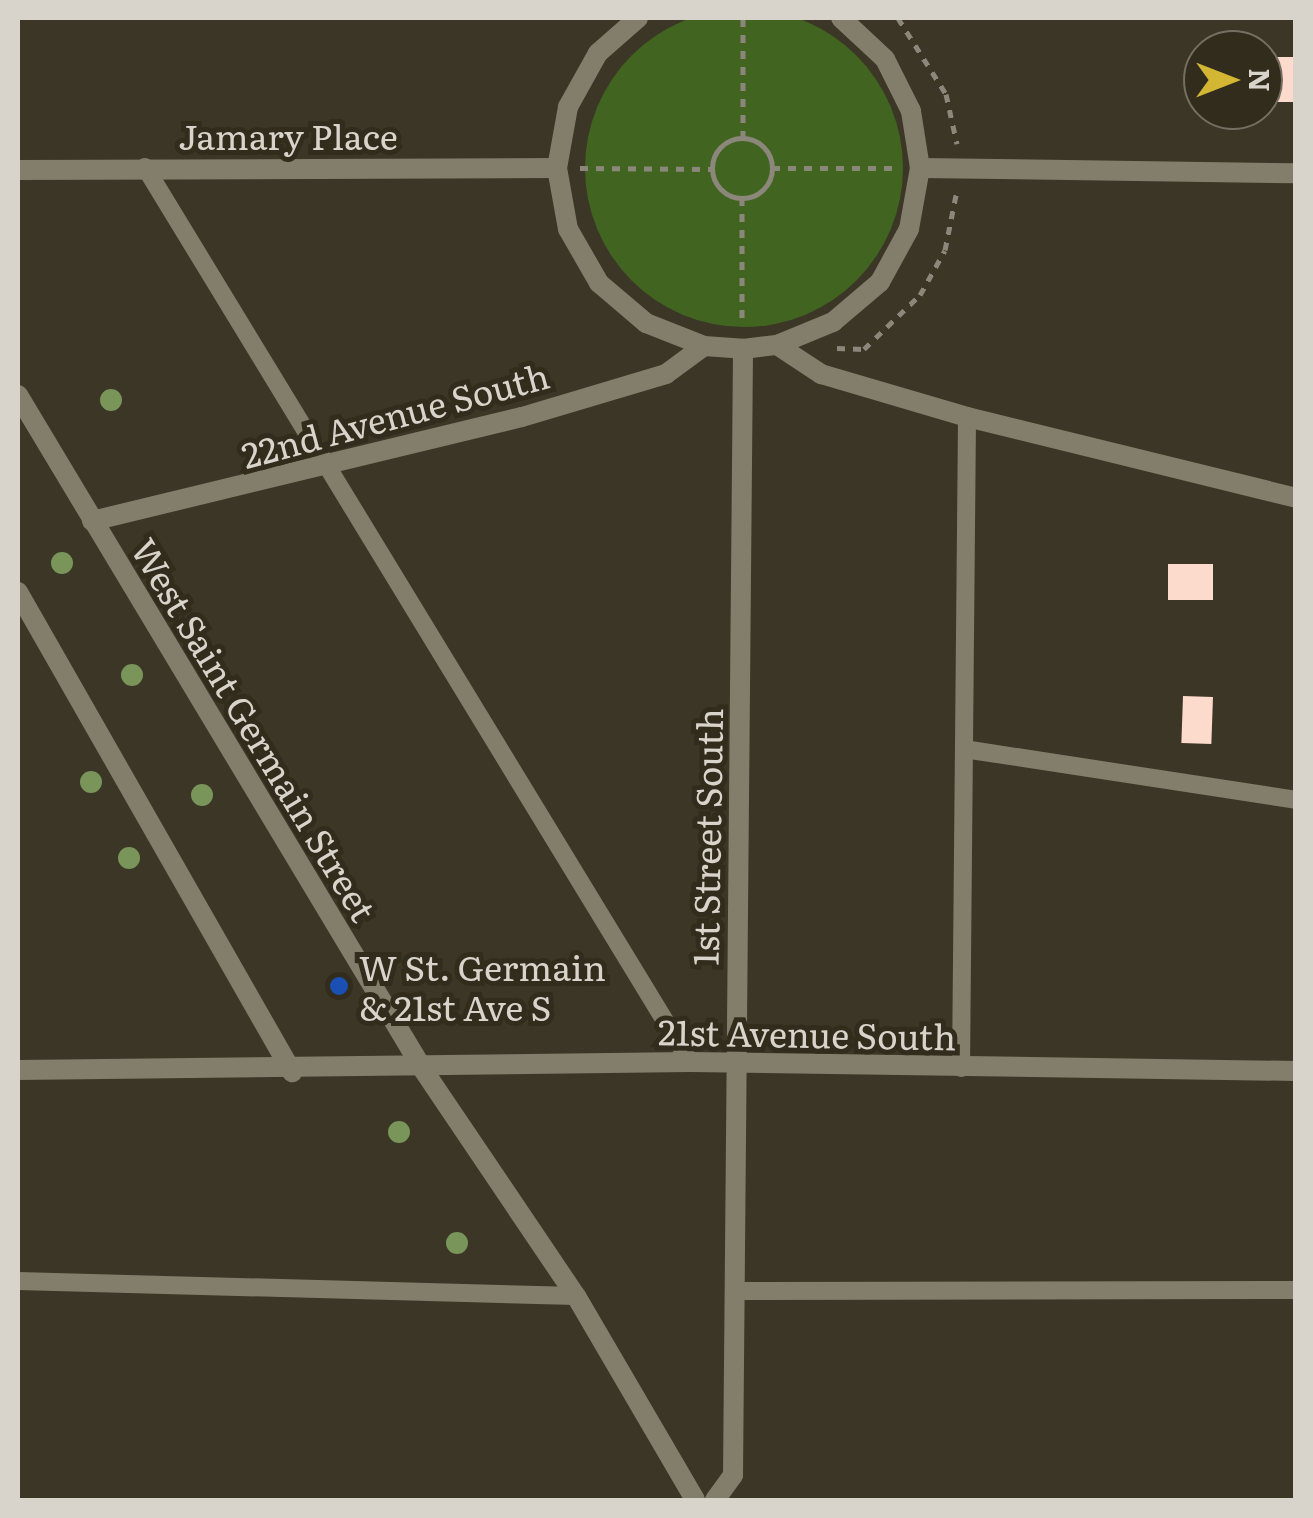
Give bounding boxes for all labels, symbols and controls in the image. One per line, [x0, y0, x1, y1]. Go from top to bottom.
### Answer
north arrow [1183, 30, 1283, 130]
text: N [1240, 68, 1282, 92]
street label: Jamary Place [178, 114, 398, 156]
street label: 22nd Avenue South [237, 353, 553, 475]
street label: West Saint Germain Street [124, 530, 386, 928]
street label: 1st Street South [683, 708, 729, 966]
place label: W St. Germain & 21st Ave S [359, 945, 606, 1027]
marker: W St. Germain & 21st Ave S [328, 975, 350, 997]
street label: 21st Avenue South [658, 1009, 956, 1057]

